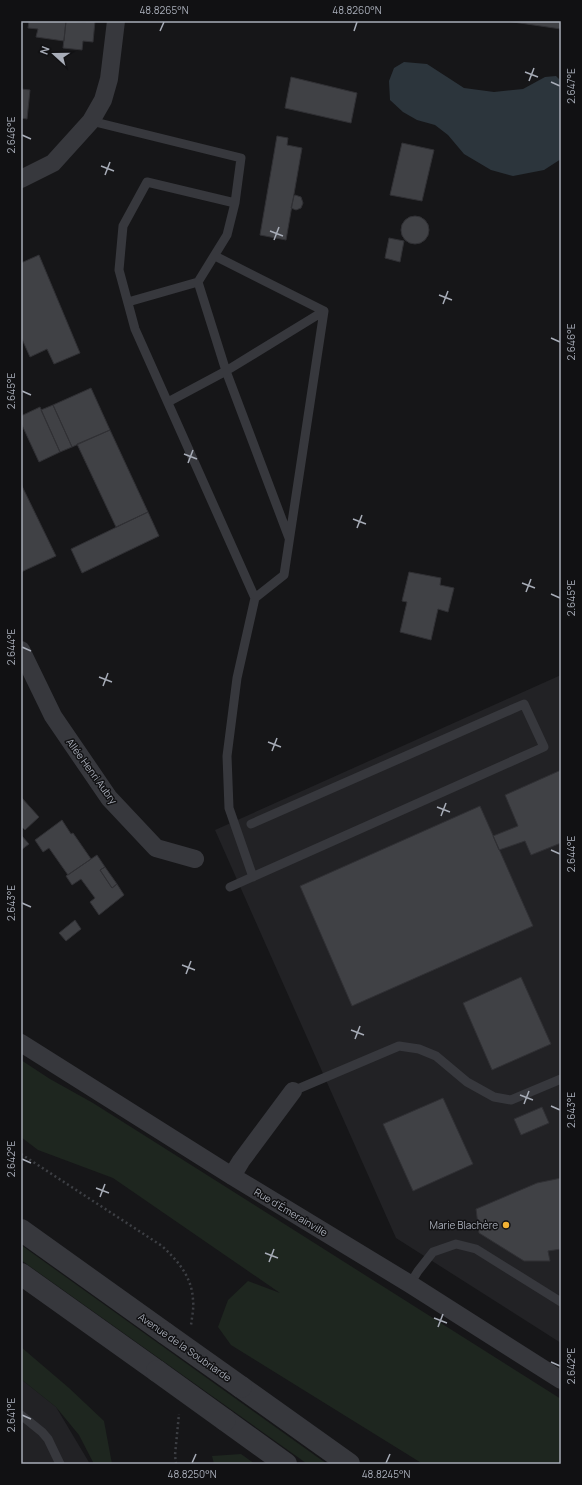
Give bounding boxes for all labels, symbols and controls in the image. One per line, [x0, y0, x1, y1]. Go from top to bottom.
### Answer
text: 48.8265°N [139, 3, 189, 17]
text: 48.8260°N [332, 3, 382, 17]
north arrow [34, 34, 74, 74]
text: N [36, 44, 53, 57]
text: 2.647°E [564, 68, 578, 104]
text: 2.646°E [4, 116, 18, 153]
text: 2.646°E [564, 323, 578, 360]
text: 2.645°E [4, 373, 18, 409]
text: 2.645°E [564, 580, 578, 616]
text: 2.644°E [4, 628, 18, 665]
street label: Allée Henri Aubry [63, 735, 121, 807]
text: 2.644°E [564, 835, 578, 872]
text: 2.643°E [4, 885, 18, 921]
text: 2.643°E [564, 1092, 578, 1128]
text: 2.642°E [4, 1141, 18, 1177]
street label: Rue d'Émerainville [252, 1185, 330, 1240]
place label: Marie Blachère [430, 1218, 498, 1232]
marker: Marie Blachère [501, 1220, 511, 1230]
street label: Avenue de la Soubriarde [136, 1310, 234, 1385]
text: 2.642°E [564, 1348, 578, 1384]
text: 2.641°E [4, 1397, 18, 1432]
text: 48.8250°N [168, 1467, 217, 1481]
text: 48.8245°N [362, 1467, 410, 1481]

